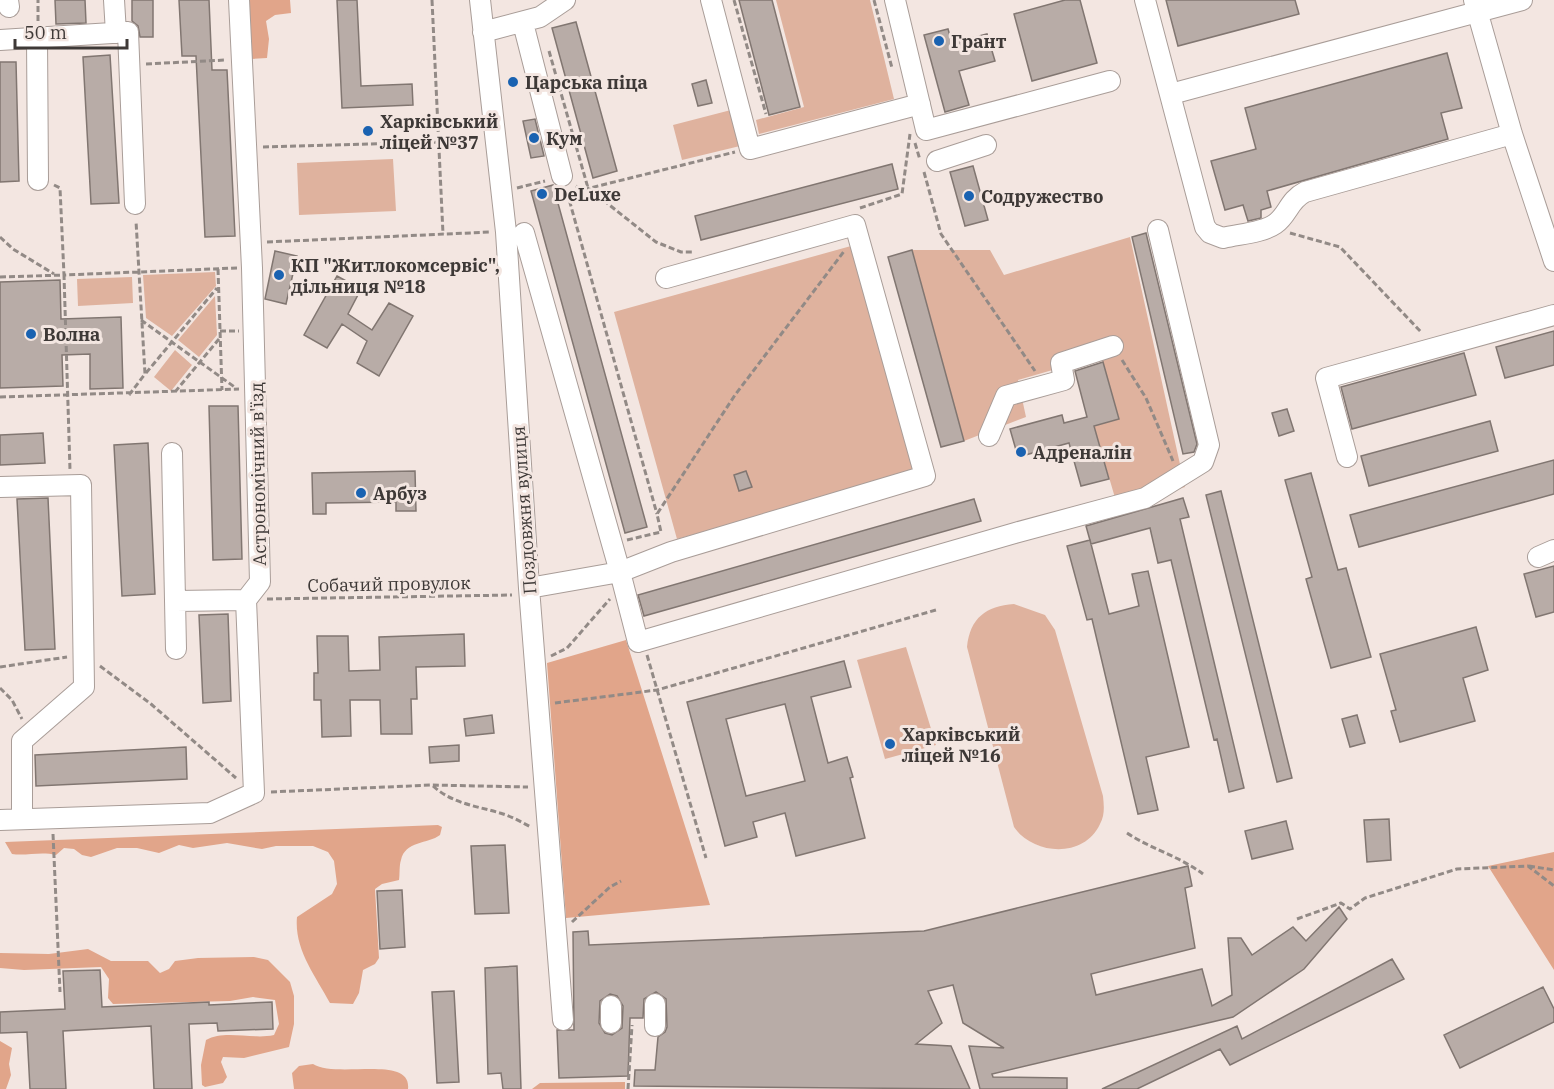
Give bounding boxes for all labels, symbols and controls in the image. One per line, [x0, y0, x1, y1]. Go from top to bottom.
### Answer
scale bar [15, 12, 128, 50]
text: 50 m [24, 21, 67, 44]
place label: Грант [951, 30, 1007, 53]
marker: Грант [932, 34, 946, 48]
place label: Царська піца [525, 71, 648, 94]
marker: Царська піца [506, 75, 520, 89]
place label: Харківський ліцей №37 [379, 110, 498, 154]
marker: Харківський ліцей №37 [361, 124, 375, 138]
place label: Кум [546, 127, 583, 150]
marker: Кум [527, 131, 541, 145]
place label: DeLuxe [554, 183, 621, 206]
place label: Содружество [981, 185, 1103, 208]
marker: DeLuxe [535, 187, 549, 201]
marker: Содружество [962, 189, 976, 203]
place label: КП "Житлокомсервіс", дільниця №18 [291, 254, 500, 298]
marker: КП "Житлокомсервіс", дільниця №18 [272, 268, 286, 282]
place label: Волна [43, 323, 100, 346]
marker: Волна [24, 327, 38, 341]
street label: Астрономічний в'їзд [245, 382, 271, 566]
street label: Поздовжня вулиця [507, 425, 541, 595]
place label: Адреналін [1033, 441, 1132, 464]
marker: Адреналін [1014, 445, 1028, 459]
place label: Арбуз [373, 482, 427, 505]
marker: Арбуз [354, 486, 368, 500]
street label: Собачий провулок [307, 571, 471, 597]
place label: Харківський ліцей №16 [901, 723, 1020, 767]
marker: Харківський ліцей №16 [883, 737, 897, 751]

